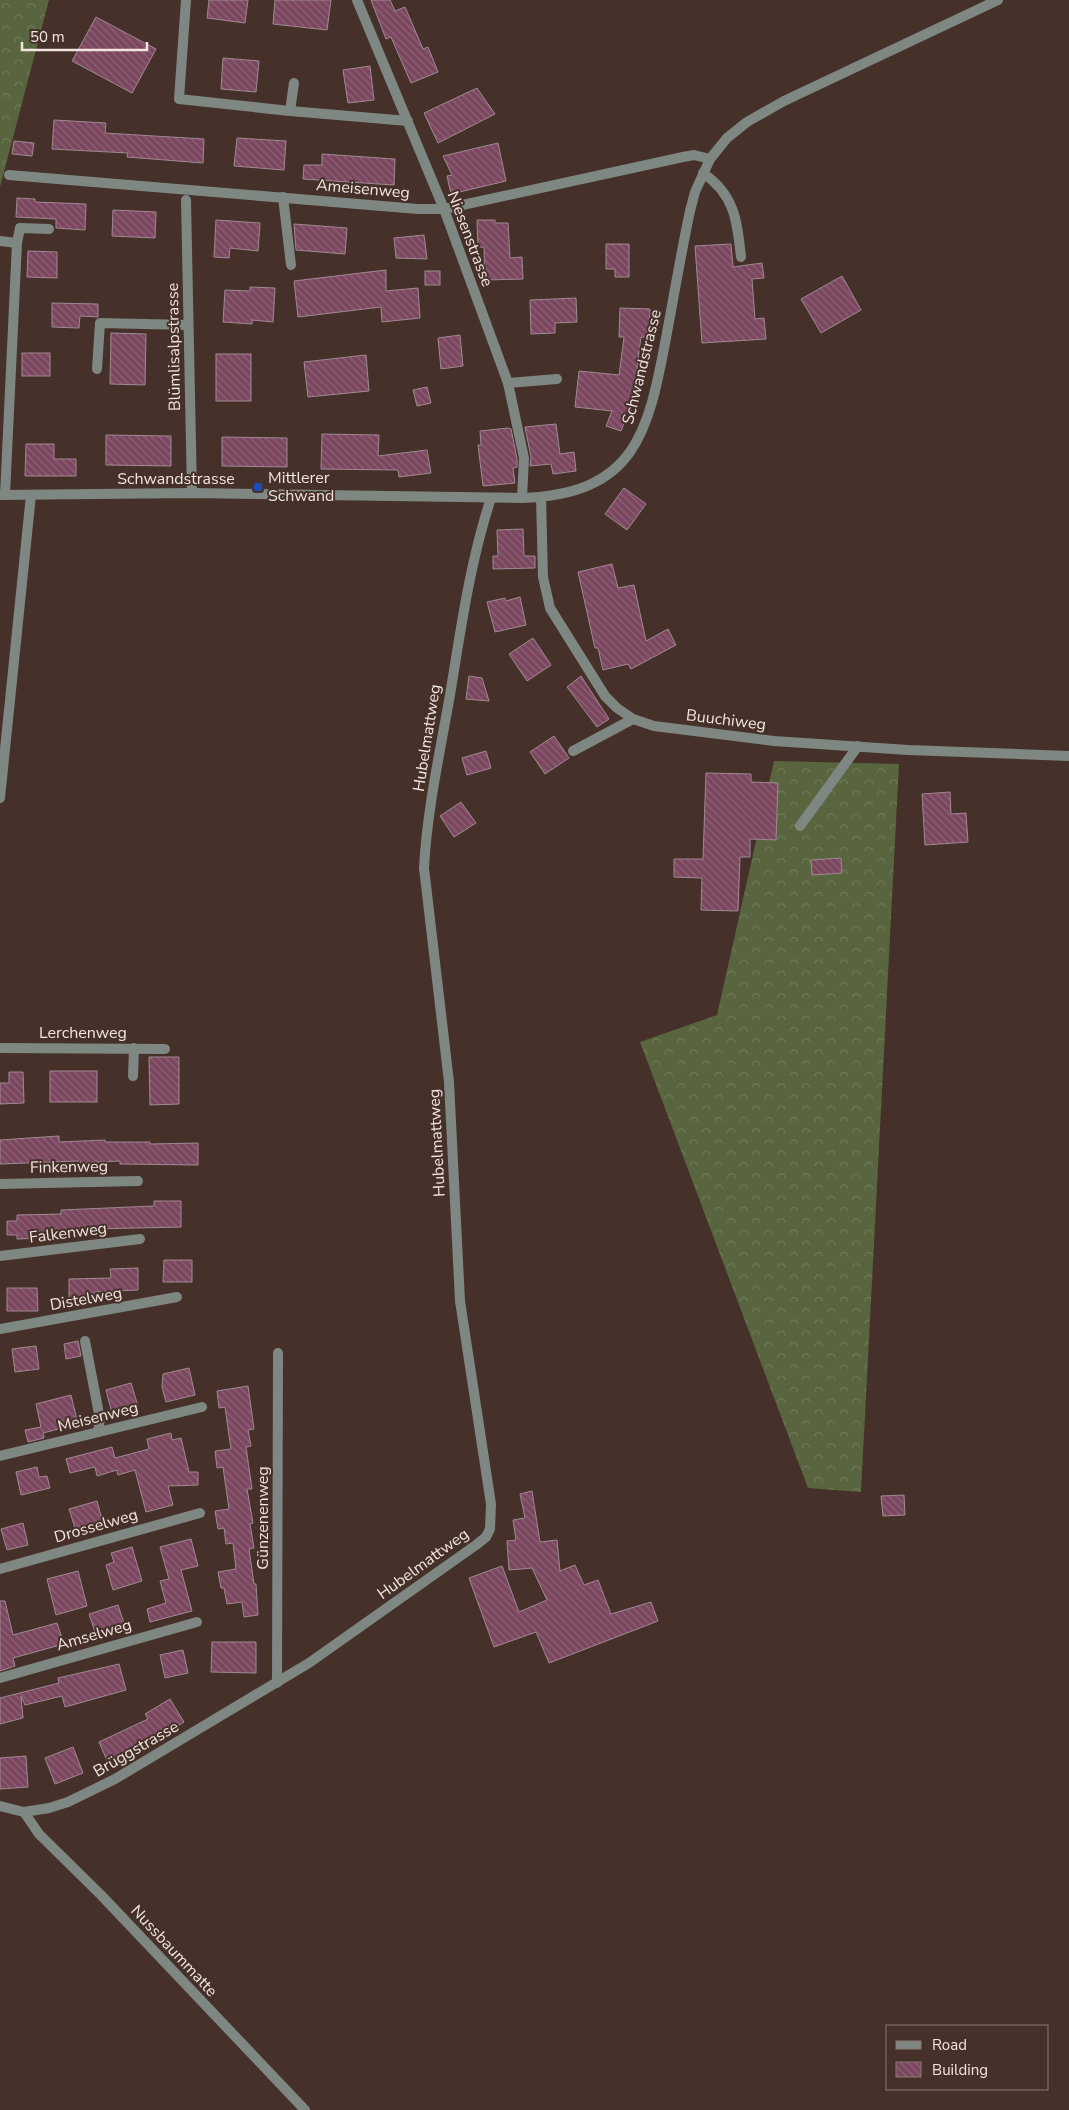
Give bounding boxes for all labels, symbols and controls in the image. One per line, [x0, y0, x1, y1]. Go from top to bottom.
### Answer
scale bar [22, 20, 148, 52]
text: 50 m [30, 27, 65, 47]
street label: Ameisenweg [315, 174, 411, 204]
street label: Niesenstrasse [442, 188, 498, 290]
street label: Blümlisalpstrasse [162, 283, 186, 411]
street label: Schwandstrasse [617, 307, 667, 427]
place label: Mittlerer Schwand [268, 467, 334, 507]
street label: Schwandstrasse [117, 468, 235, 490]
marker: Mittlerer Schwand [252, 481, 264, 493]
street label: Hubelmattweg [408, 683, 446, 793]
street label: Buuchiweg [685, 704, 767, 736]
street label: Lerchenweg [39, 1022, 127, 1044]
street label: Hubelmattweg [423, 1088, 451, 1198]
street label: Finkenweg [30, 1155, 108, 1179]
street label: Falkenweg [28, 1217, 108, 1249]
street label: Distelweg [48, 1282, 124, 1316]
street label: Meisenweg [55, 1396, 141, 1438]
street label: Günzenenweg [252, 1466, 274, 1570]
street label: Drosselweg [52, 1504, 140, 1548]
street label: Hubelmattweg [373, 1523, 473, 1605]
street label: Amselweg [54, 1614, 134, 1656]
street label: Brüggstrasse [89, 1716, 183, 1782]
street label: Nussbaummatte [126, 1900, 222, 2002]
legend [886, 2025, 1049, 2090]
text: Road [932, 2035, 967, 2055]
text: Building [932, 2060, 988, 2080]

